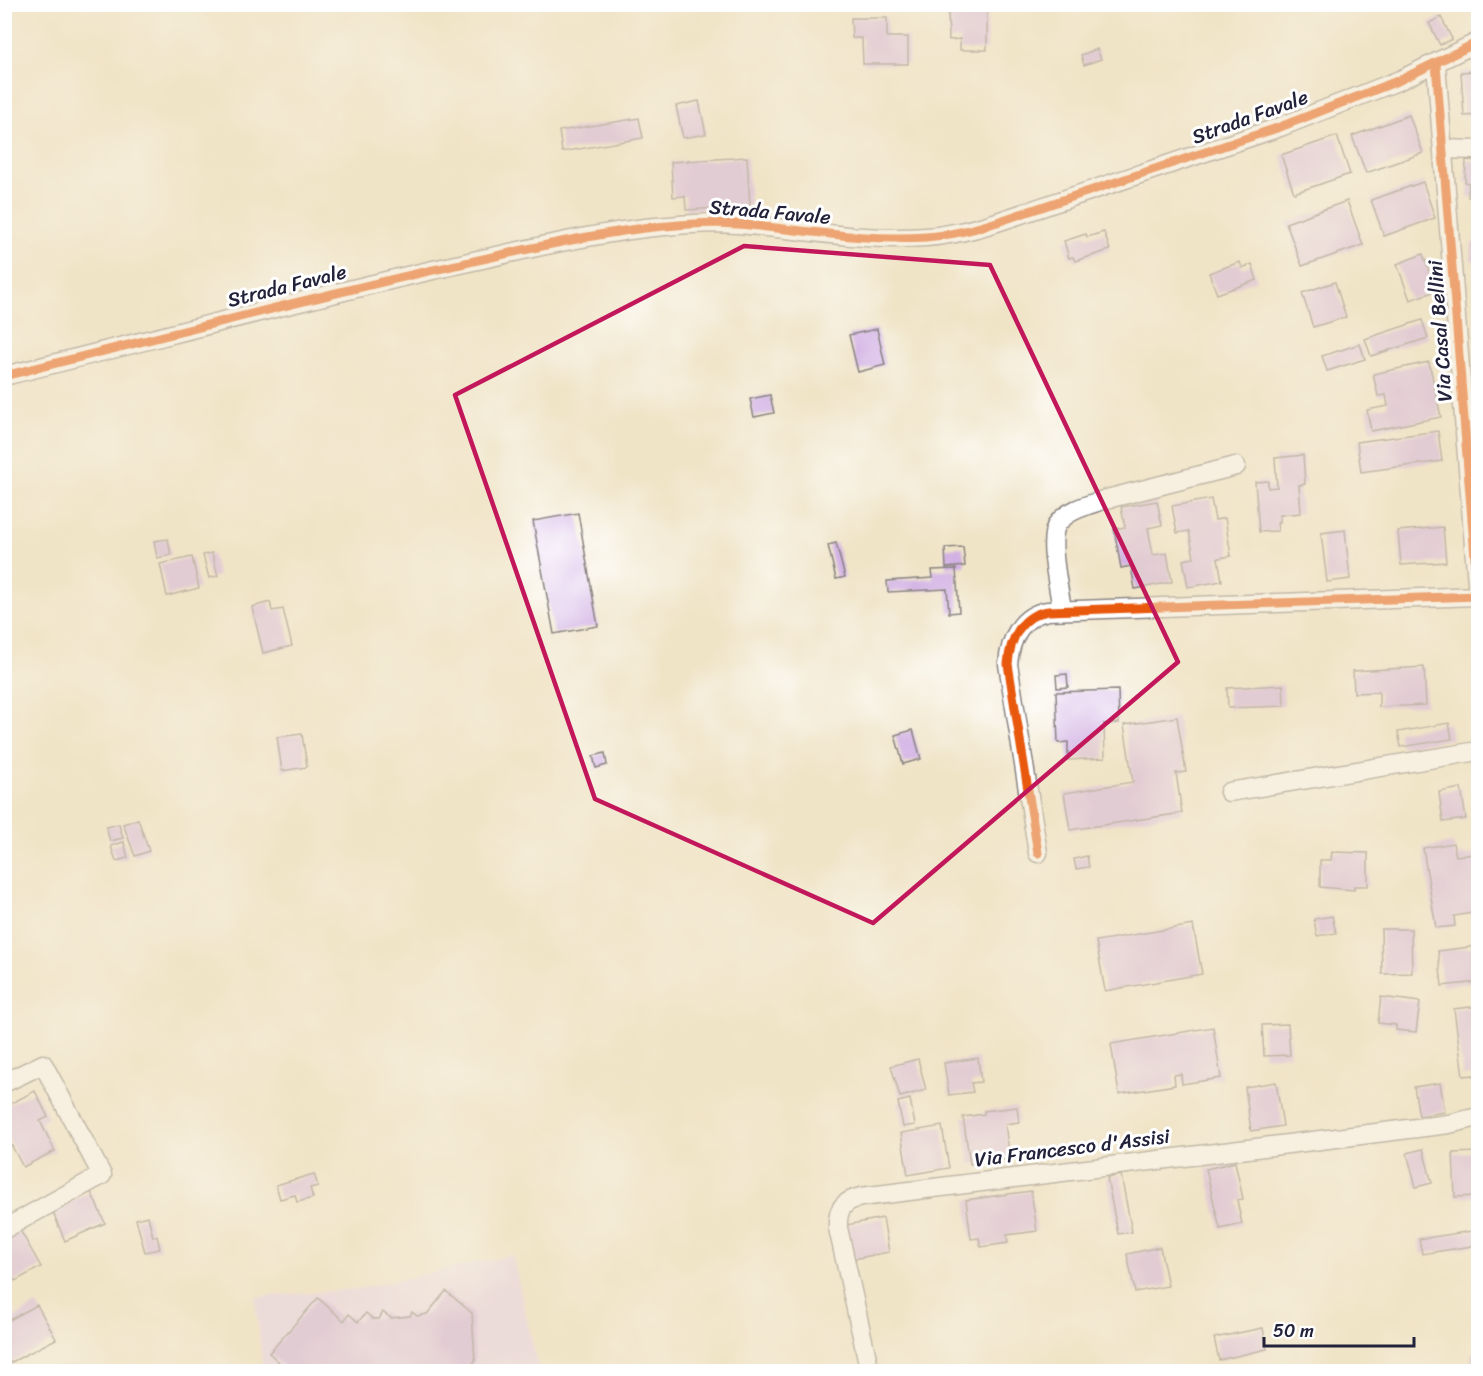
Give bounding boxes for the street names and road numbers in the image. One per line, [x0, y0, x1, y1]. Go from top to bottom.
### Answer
street label: Strada Favale [1187, 80, 1313, 154]
street label: Strada Favale [708, 189, 832, 235]
street label: Strada Favale [224, 254, 350, 318]
street label: Via Casal Bellini [1418, 258, 1462, 403]
street label: Via Francesco d'Assisi [973, 1118, 1173, 1177]

